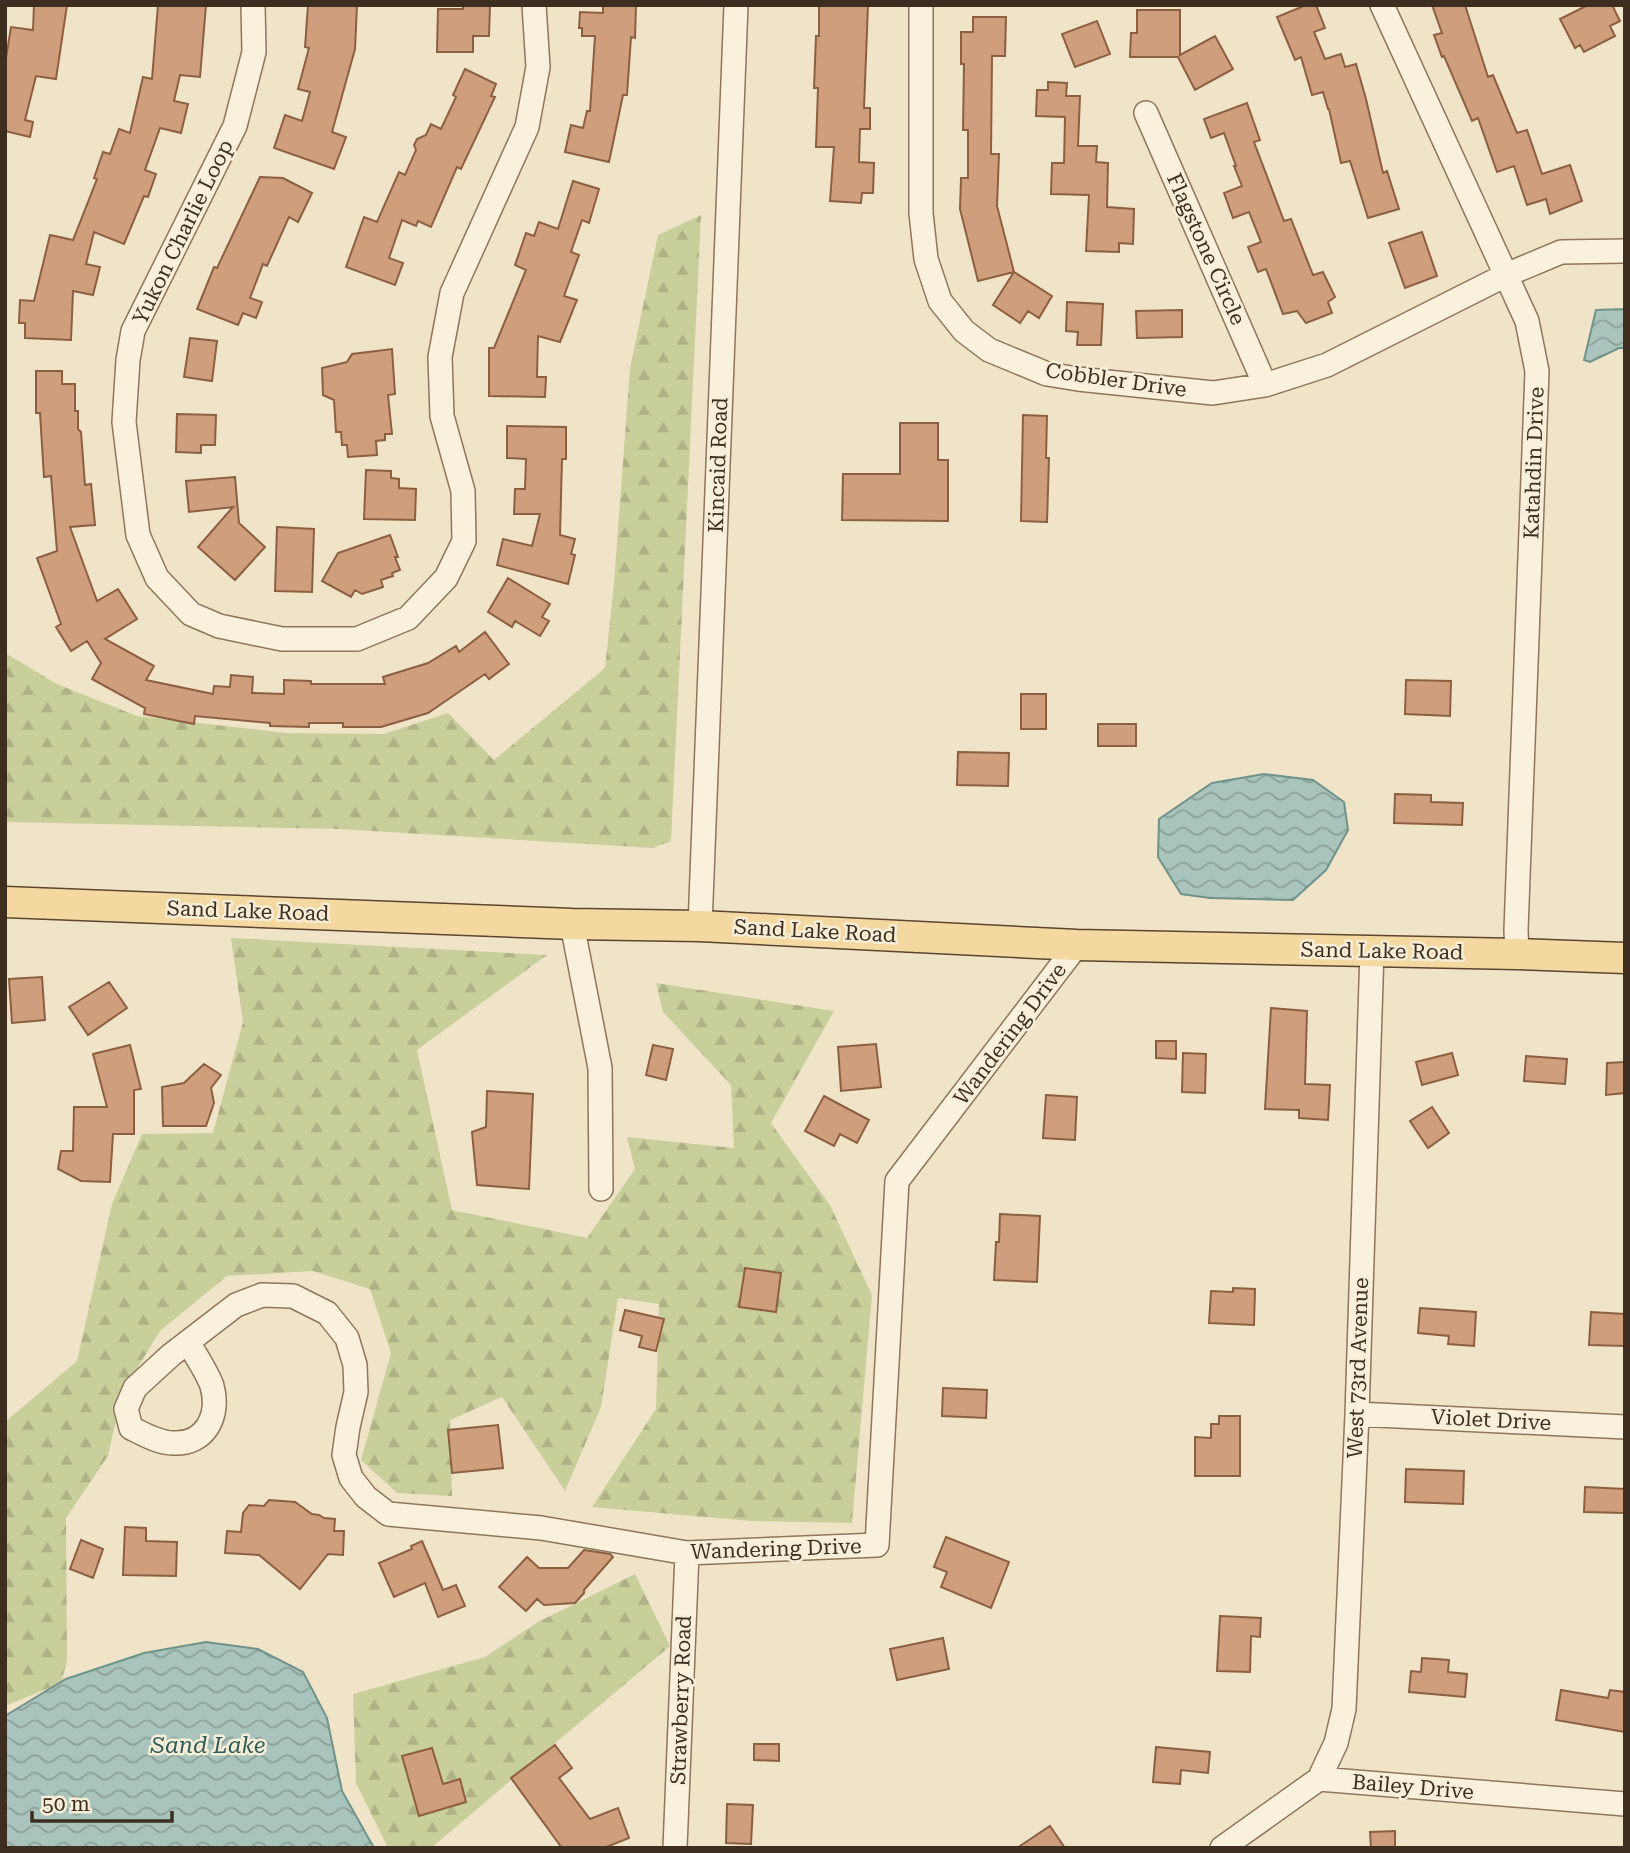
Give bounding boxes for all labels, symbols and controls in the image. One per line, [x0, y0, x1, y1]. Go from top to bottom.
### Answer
street label: Yukon Charlie Loop [128, 136, 238, 328]
street label: Flagstone Circle [1162, 170, 1250, 328]
street label: Cobbler Drive [1044, 358, 1188, 402]
street label: Katahdin Drive [1519, 386, 1549, 540]
street label: Kincaid Road [704, 396, 732, 533]
street label: Sand Lake Road [166, 896, 330, 926]
street label: Sand Lake Road [733, 915, 897, 947]
street label: Sand Lake Road [1300, 938, 1464, 964]
street label: Wandering Drive [949, 958, 1071, 1110]
street label: West 73rd Avenue [1343, 1277, 1373, 1459]
street label: Violet Drive [1430, 1405, 1552, 1435]
street label: Wandering Drive [690, 1534, 862, 1564]
street label: Strawberry Road [666, 1614, 696, 1785]
water label: Sand Lake [150, 1732, 265, 1759]
street label: Bailey Drive [1351, 1770, 1475, 1804]
scale bar [32, 1780, 172, 1824]
text: 50 m [42, 1792, 90, 1816]

